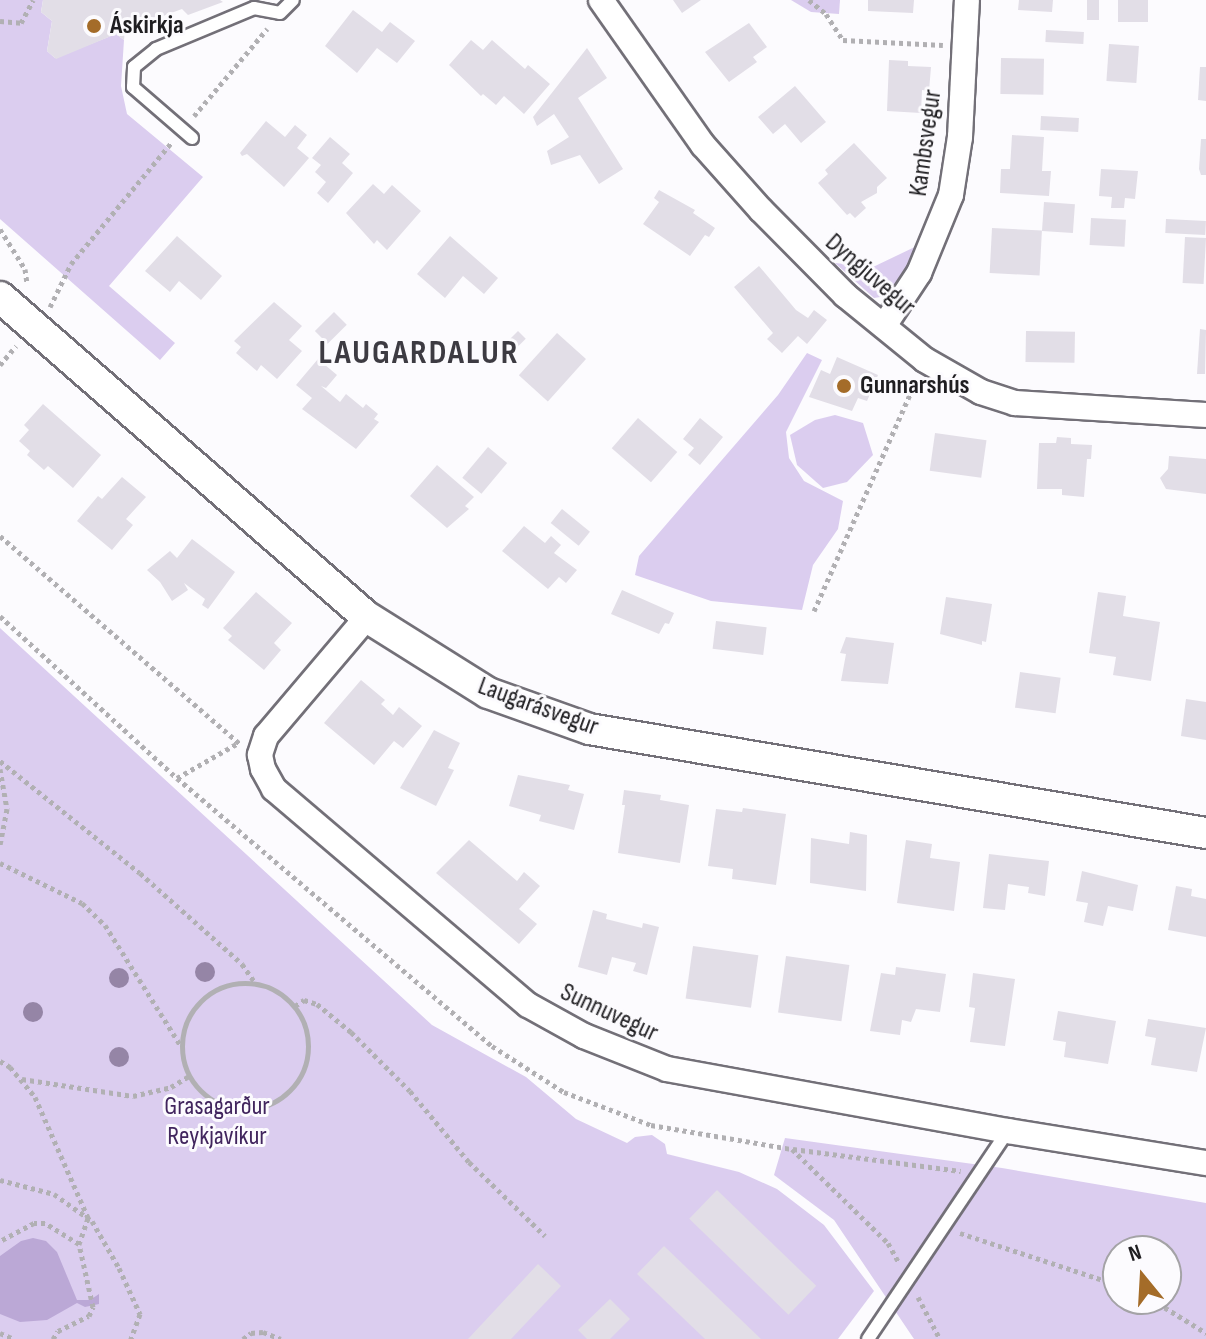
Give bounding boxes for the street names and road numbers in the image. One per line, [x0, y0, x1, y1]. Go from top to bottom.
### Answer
street label: Kambsvegur [903, 88, 949, 198]
street label: Dyngjuvegur [818, 227, 922, 323]
street label: Laugarásvegur [474, 671, 602, 743]
street label: Sunnuvegur [555, 977, 663, 1049]

